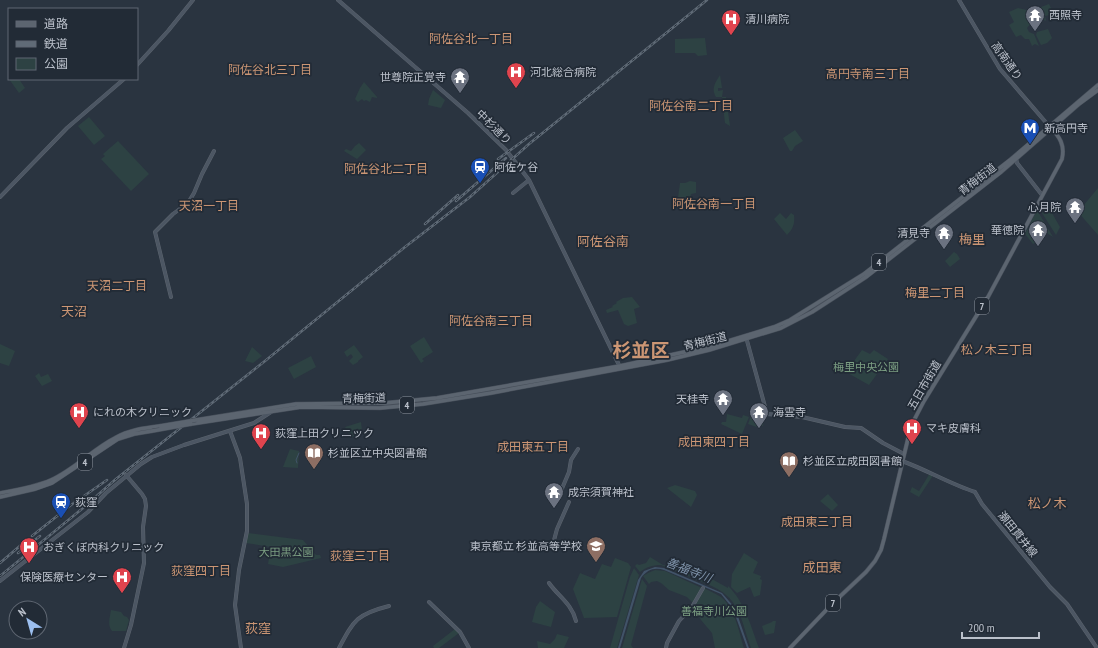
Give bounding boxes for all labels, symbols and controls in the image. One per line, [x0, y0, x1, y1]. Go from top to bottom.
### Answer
temple icon: 西照寺 [1024, 4, 1046, 32]
legend [8, 8, 138, 80]
hospital icon: 清川病院 [720, 8, 742, 36]
place label: 西照寺 [1049, 8, 1082, 22]
place label: 清川病院 [745, 12, 789, 26]
text: 道路 [44, 16, 68, 31]
district label: 阿佐谷北一丁目 [429, 31, 513, 46]
text: 鉄道 [44, 36, 68, 51]
street label: 高南通り [989, 39, 1025, 83]
text: 公園 [44, 56, 68, 71]
hospital icon: 河北総合病院 [505, 61, 527, 89]
district label: 阿佐谷北三丁目 [228, 62, 312, 77]
place label: 河北総合病院 [530, 65, 596, 79]
temple icon: 世尊院正覚寺 [449, 66, 471, 94]
district label: 高円寺南三丁目 [826, 66, 910, 81]
place label: 世尊院正覚寺 [380, 70, 446, 84]
district label: 阿佐谷南二丁目 [649, 98, 733, 113]
street label: 中杉通り [473, 106, 515, 148]
metro station icon: 新高円寺 [1019, 117, 1041, 145]
place label: 新高円寺 [1044, 121, 1088, 135]
station icon: 阿佐ケ谷 [469, 156, 491, 184]
place label: 阿佐ケ谷 [494, 160, 538, 174]
street label: 青梅街道 [955, 160, 999, 198]
district label: 阿佐谷北二丁目 [344, 161, 428, 176]
district label: 阿佐谷南一丁目 [672, 196, 756, 211]
temple icon: 心月院 [1064, 196, 1086, 224]
district label: 天沼一丁目 [179, 198, 239, 213]
place label: 心月院 [1028, 200, 1061, 214]
temple icon: 華徳院 [1027, 219, 1049, 247]
temple icon: 清見寺 [933, 222, 955, 250]
place label: 華徳院 [991, 223, 1024, 237]
place label: 清見寺 [897, 226, 930, 240]
district label: 梅里 [959, 231, 985, 248]
district label: 阿佐谷南 [577, 233, 629, 250]
road number: 4 [872, 254, 886, 270]
district label: 天沼二丁目 [87, 278, 147, 293]
district label: 梅里二丁目 [905, 285, 965, 300]
road number: 7 [975, 298, 989, 314]
district label: 天沼 [61, 303, 87, 320]
district label: 阿佐谷南三丁目 [449, 313, 533, 328]
street label: 青梅街道 [682, 329, 728, 353]
district label: 杉並区 [612, 338, 670, 362]
district label: 松ノ木三丁目 [961, 342, 1033, 357]
street label: 五日市街道 [904, 358, 944, 412]
park label: 梅里中央公園 [833, 360, 899, 374]
temple icon: 天桂寺 [712, 388, 734, 416]
street label: 青梅街道 [342, 391, 386, 405]
place label: 天桂寺 [676, 392, 709, 406]
road number: 4 [400, 397, 414, 413]
hospital icon: にれの木クリニック [68, 401, 90, 429]
temple icon: 海雲寺 [748, 401, 770, 429]
place label: にれの木クリニック [93, 405, 192, 419]
place label: 海雲寺 [773, 405, 806, 419]
hospital icon: マキ皮膚科 [901, 417, 923, 445]
place label: マキ皮膚科 [926, 421, 981, 435]
hospital icon: 荻窪上田クリニック [250, 422, 272, 450]
place label: 荻窪上田クリニック [275, 426, 374, 440]
district label: 成田東四丁目 [678, 434, 750, 449]
district label: 成田東五丁目 [497, 439, 569, 454]
library icon: 杉並区立中央図書館 [303, 442, 325, 470]
place label: 杉並区立中央図書館 [328, 446, 427, 460]
library icon: 杉並区立成田図書館 [778, 450, 800, 478]
road number: 4 [78, 454, 92, 470]
place label: 杉並区立成田図書館 [803, 454, 902, 468]
temple icon: 成宗須賀神社 [543, 481, 565, 509]
place label: 成宗須賀神社 [568, 485, 634, 499]
station icon: 荻窪 [50, 491, 72, 519]
place label: 荻窪 [75, 495, 97, 509]
district label: 松ノ木 [1027, 495, 1067, 512]
street label: 瀬田貫井線 [995, 508, 1041, 560]
district label: 成田東三丁目 [781, 514, 853, 529]
school or university icon: 東京都立 杉並高等学校 [585, 535, 607, 563]
hospital icon: おぎくぼ内科クリニック [18, 536, 40, 564]
place label: 東京都立 杉並高等学校 [470, 539, 582, 553]
place label: おぎくぼ内科クリニック [43, 540, 164, 554]
park label: 大田黒公園 [259, 545, 314, 559]
district label: 荻窪三丁目 [330, 548, 390, 563]
water label: 善福寺川 [664, 554, 716, 586]
district label: 成田東 [802, 559, 842, 576]
district label: 荻窪四丁目 [171, 563, 231, 578]
hospital icon: 保険医療センター [111, 566, 133, 594]
place label: 保険医療センター [20, 570, 108, 584]
road number: 7 [826, 595, 840, 611]
north arrow [8, 600, 48, 640]
park label: 善福寺川公園 [681, 604, 747, 618]
text: N [15, 605, 29, 619]
scale bar [962, 614, 1039, 640]
district label: 荻窪 [245, 620, 271, 637]
text: 200 m [968, 620, 995, 635]

